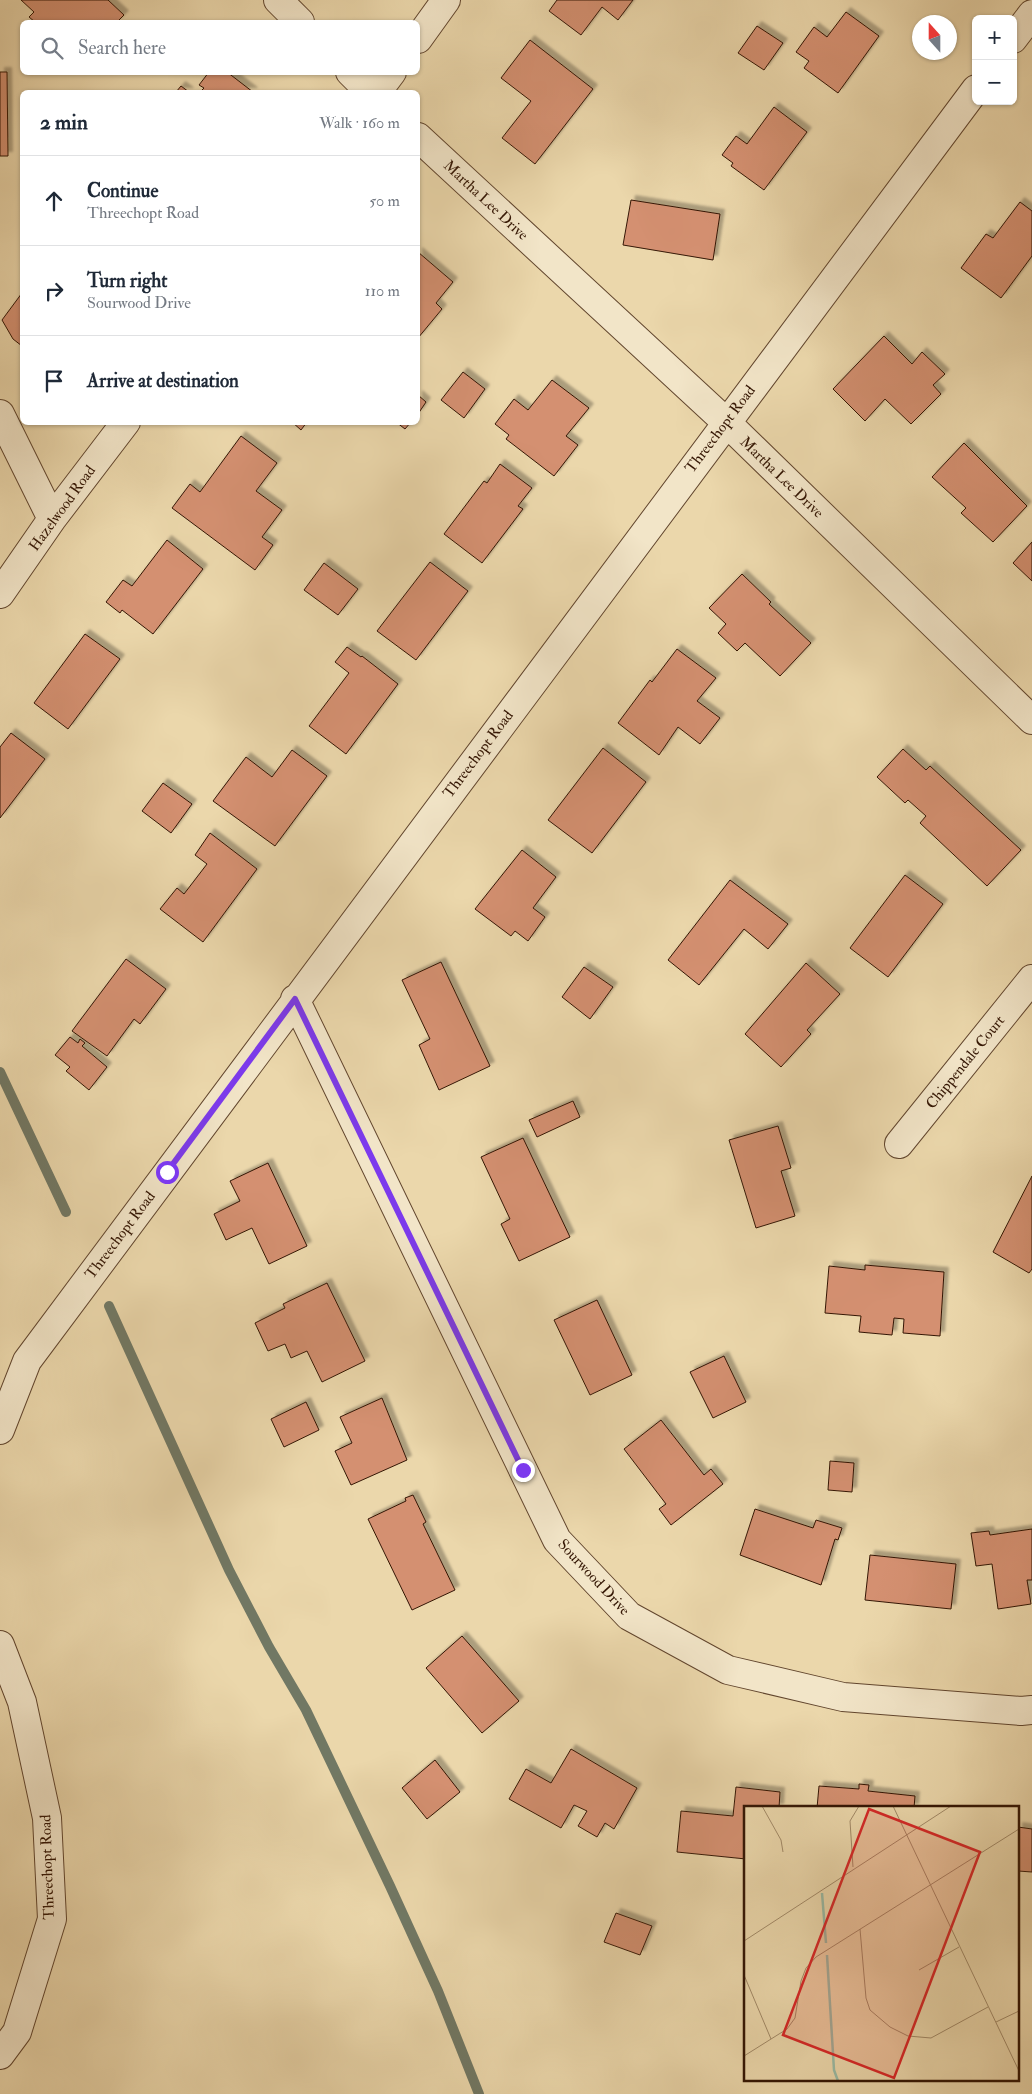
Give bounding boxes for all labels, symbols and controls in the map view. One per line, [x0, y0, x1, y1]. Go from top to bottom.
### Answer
north arrow [912, 15, 957, 60]
map controls [972, 15, 1017, 105]
button: + [972, 15, 1017, 60]
search box [20, 20, 420, 75]
icon: search [38, 34, 66, 62]
text: Search here [78, 36, 166, 60]
button: − [972, 60, 1017, 105]
text: 2 min [40, 109, 88, 136]
text: Walk · 160 m [319, 113, 400, 133]
street label: Martha Lee Drive [439, 156, 532, 245]
text: Continue [87, 179, 158, 203]
icon: ahead [40, 187, 68, 215]
text: 50 m [369, 191, 400, 211]
text: Threechopt Road [87, 203, 199, 223]
text: Turn right [87, 269, 167, 293]
icon: right [40, 277, 68, 305]
text: 110 m [365, 281, 400, 301]
text: Sourwood Drive [87, 293, 191, 313]
icon: arrive [40, 367, 68, 395]
text: Arrive at destination [87, 369, 239, 393]
street label: Threechopt Road [681, 381, 761, 478]
street label: Martha Lee Drive [736, 433, 828, 522]
street label: Hazelwood Road [25, 461, 100, 555]
street label: Threechopt Road [439, 706, 519, 803]
street label: Chippendale Court [922, 1012, 1010, 1114]
route start [156, 1161, 179, 1184]
street label: Threechopt Road [81, 1187, 161, 1284]
route end [512, 1459, 535, 1482]
street label: Sourwood Drive [553, 1535, 634, 1619]
inset map [744, 1806, 1020, 2082]
street label: Threechopt Road [36, 1813, 60, 1920]

